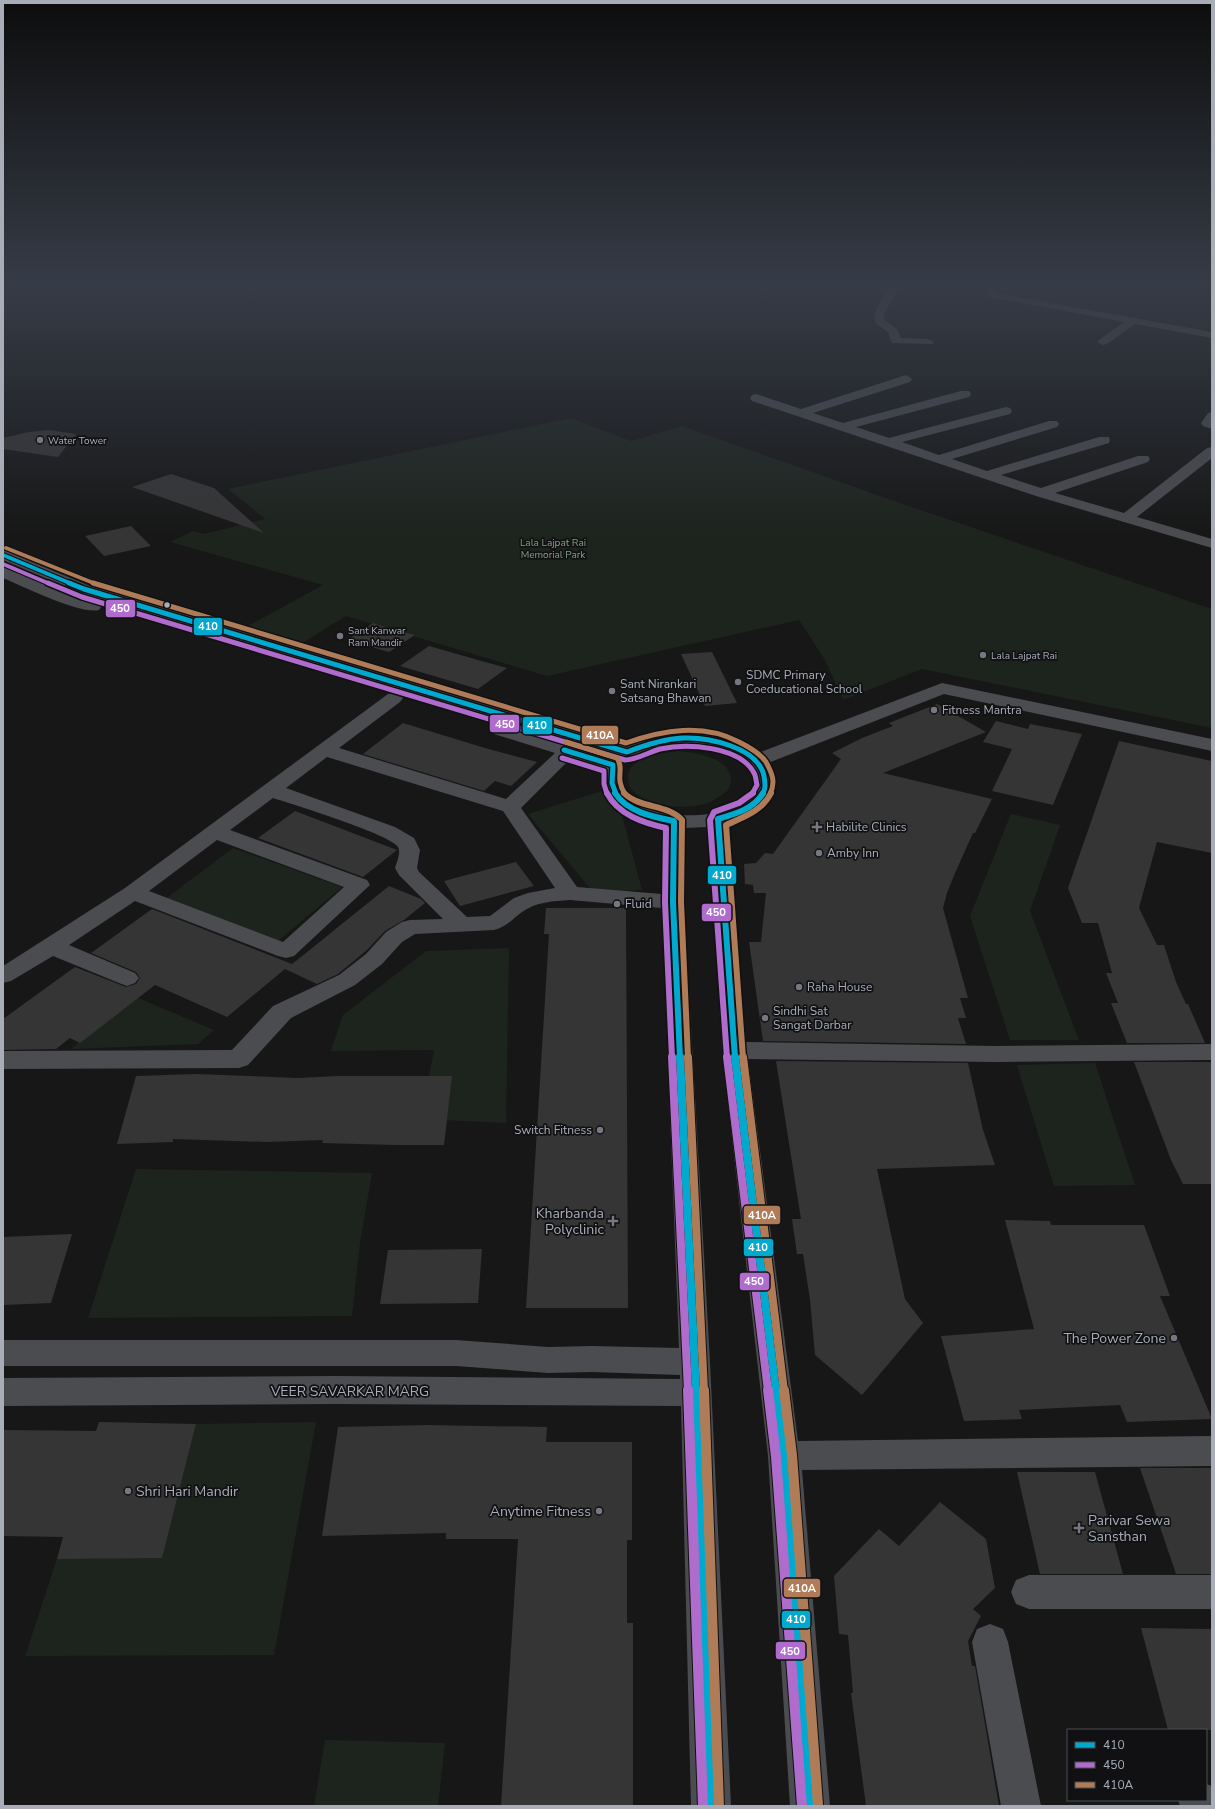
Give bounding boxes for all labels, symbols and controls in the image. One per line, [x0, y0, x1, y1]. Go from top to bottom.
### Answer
place label: Water Tower [48, 434, 107, 448]
marker: Water Tower [35, 435, 45, 445]
park label: Lala Lajpat Rai Memorial Park [520, 536, 586, 562]
line badge: 450 [105, 599, 136, 618]
unlabelled marker [162, 600, 172, 610]
text: 450 [110, 601, 130, 616]
line badge: 410 [193, 617, 223, 636]
text: 410 [198, 619, 218, 634]
place label: Sant Kanwar Ram Mandir [348, 624, 406, 650]
marker: Sant Kanwar Ram Mandir [335, 631, 345, 641]
place label: Lala Lajpat Rai [991, 649, 1057, 663]
marker: Lala Lajpat Rai [978, 650, 988, 660]
place label: SDMC Primary Coeducational School [746, 667, 863, 697]
place label: Sant Nirankari Satsang Bhawan [620, 676, 711, 706]
marker: SDMC Primary Coeducational School [733, 677, 743, 687]
marker: Sant Nirankari Satsang Bhawan [607, 686, 617, 696]
place label: Fitness Mantra [942, 702, 1022, 718]
marker: Fitness Mantra [929, 705, 939, 715]
line badge: 450 [489, 714, 520, 733]
line badge: 410 [522, 716, 553, 735]
text: 450 [495, 717, 515, 732]
text: 410 [527, 718, 547, 733]
line badge: 410A [581, 725, 619, 745]
text: 410A [586, 728, 615, 743]
place label: Habilite Clinics [826, 819, 907, 835]
marker: Habilite Clinics [811, 821, 823, 833]
place label: Amby Inn [827, 845, 879, 861]
marker: Amby Inn [814, 848, 824, 858]
line badge: 410 [707, 865, 737, 885]
text: 410 [712, 868, 732, 883]
place label: Fluid [625, 896, 652, 912]
marker: Fluid [612, 899, 622, 909]
line badge: 450 [701, 903, 732, 922]
text: 450 [706, 905, 726, 920]
place label: Raha House [807, 979, 872, 995]
marker: Raha House [794, 982, 804, 992]
place label: Sindhi Sat Sangat Darbar [773, 1003, 852, 1033]
marker: Sindhi Sat Sangat Darbar [760, 1013, 770, 1023]
place label: Switch Fitness [514, 1122, 592, 1138]
marker: Switch Fitness [595, 1125, 605, 1135]
place label: Kharbanda Polyclinic [536, 1204, 605, 1239]
line badge: 410A [743, 1205, 781, 1225]
text: 410A [748, 1208, 777, 1223]
marker: Kharbanda Polyclinic [607, 1215, 619, 1227]
line badge: 410 [743, 1238, 774, 1257]
text: 410 [748, 1240, 768, 1255]
line badge: 450 [739, 1272, 770, 1291]
text: 450 [744, 1274, 764, 1289]
place label: The Power Zone [1063, 1329, 1166, 1348]
marker: The Power Zone [1169, 1333, 1179, 1343]
street label: VEER SAVARKAR MARG [270, 1382, 429, 1401]
place label: Shri Hari Mandir [136, 1482, 238, 1501]
marker: Shri Hari Mandir [123, 1486, 133, 1496]
place label: Anytime Fitness [490, 1502, 591, 1521]
marker: Anytime Fitness [594, 1506, 604, 1516]
place label: Parivar Sewa Sansthan [1088, 1511, 1170, 1546]
marker: Parivar Sewa Sansthan [1073, 1522, 1085, 1534]
line badge: 410A [783, 1578, 821, 1598]
text: 410A [788, 1581, 817, 1596]
line badge: 410 [781, 1610, 811, 1629]
text: 410 [786, 1612, 806, 1627]
line badge: 450 [775, 1641, 806, 1660]
text: 450 [780, 1644, 800, 1659]
legend [1067, 1729, 1207, 1801]
text: 410 [1103, 1737, 1125, 1753]
text: 450 [1103, 1757, 1125, 1773]
text: 410A [1103, 1777, 1134, 1793]

